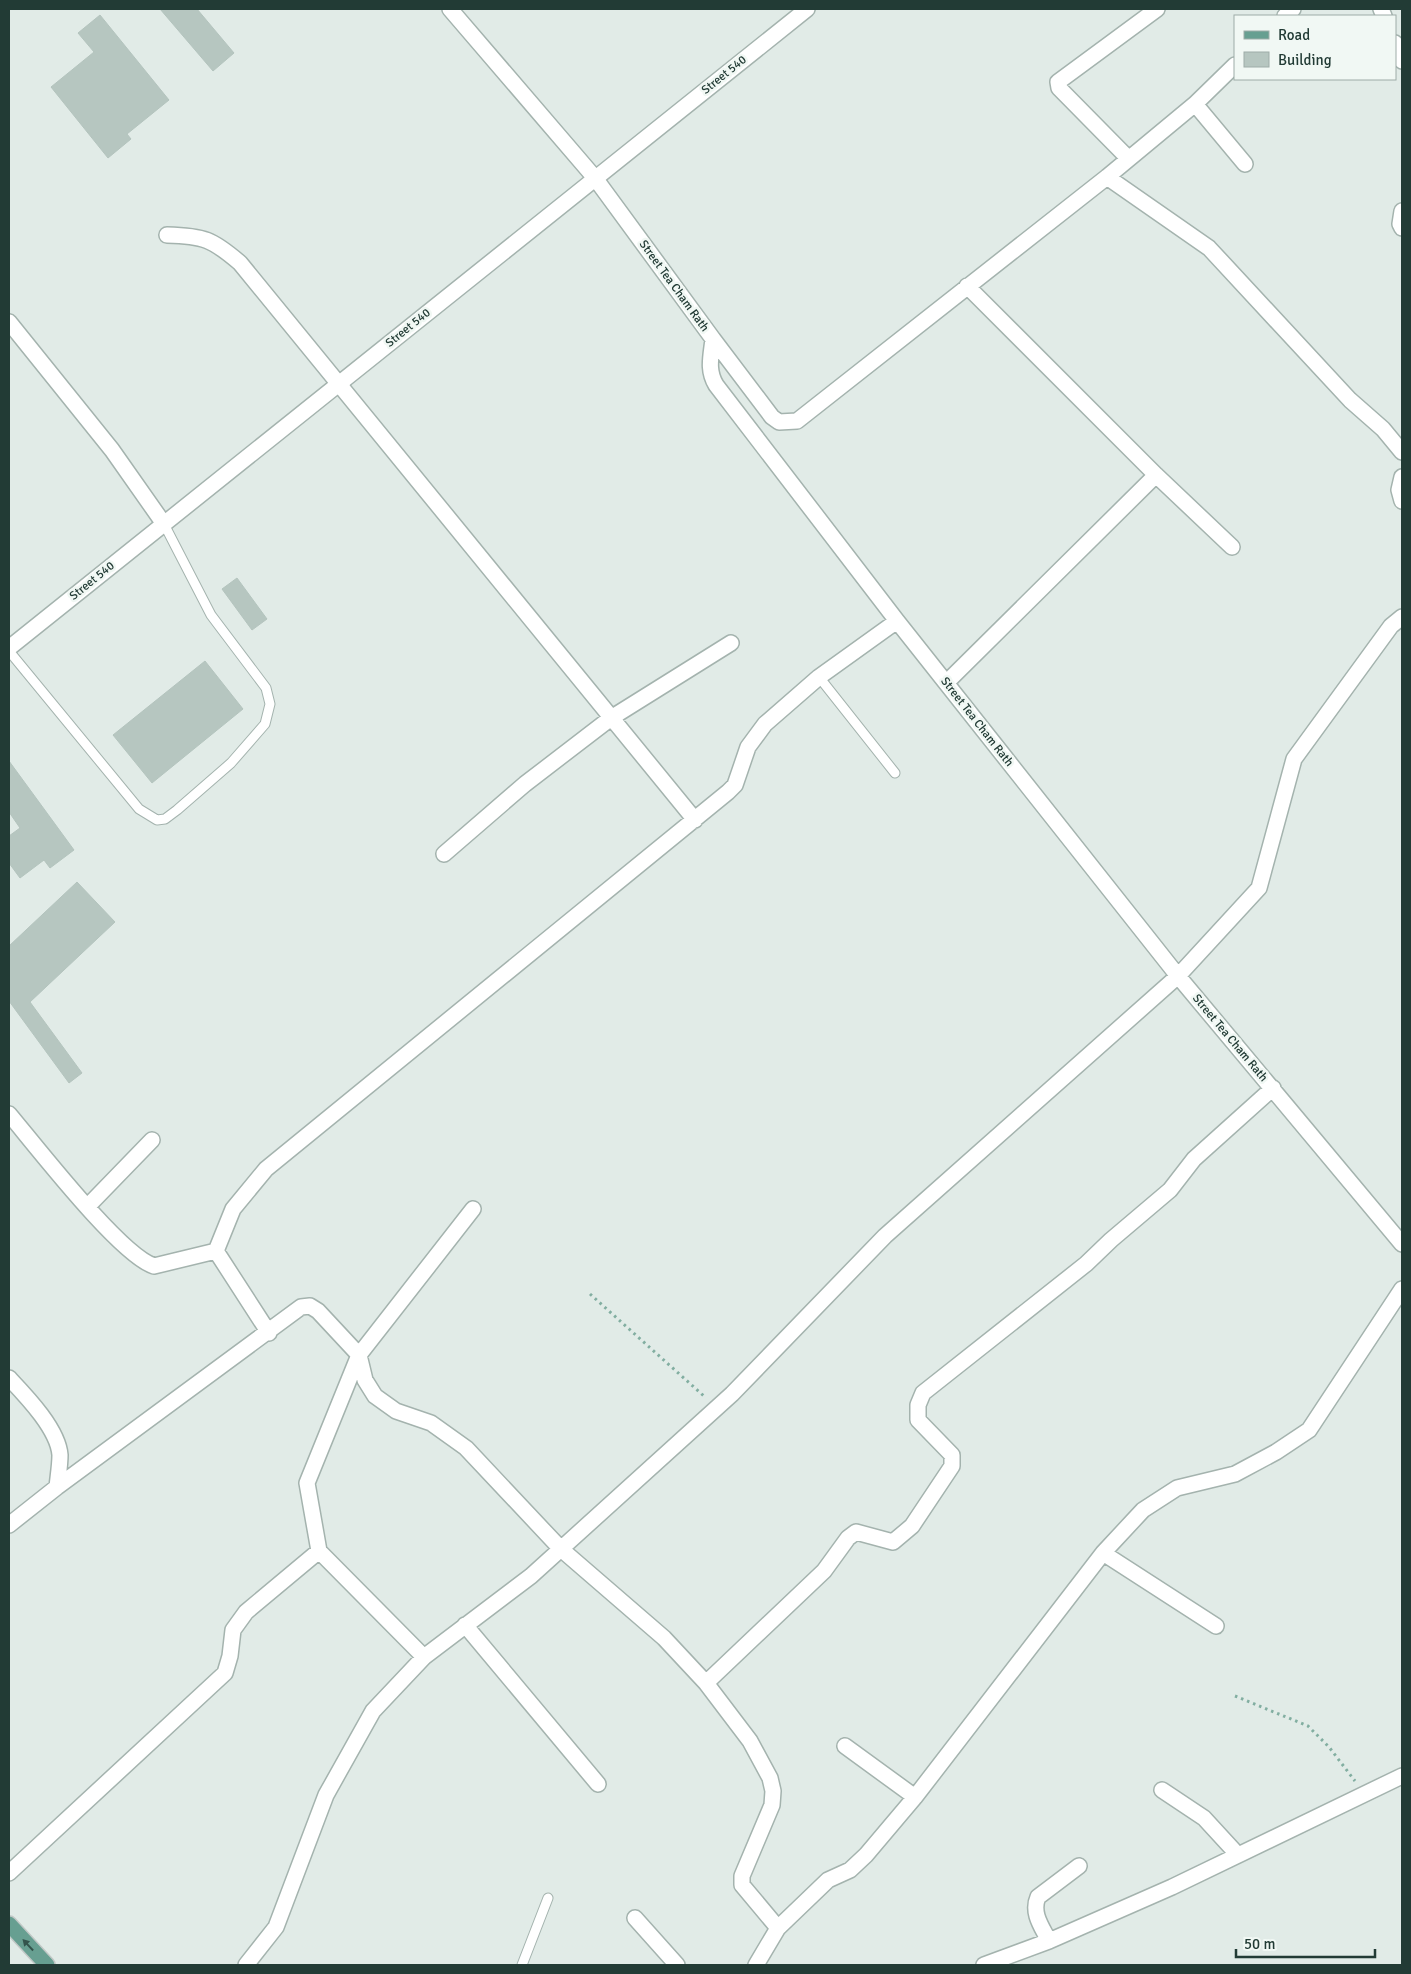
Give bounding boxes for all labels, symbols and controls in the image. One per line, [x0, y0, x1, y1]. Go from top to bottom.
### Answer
legend [1234, 15, 1396, 80]
text: Road [1278, 26, 1310, 44]
text: Building [1278, 51, 1332, 69]
street label: Street 540 [699, 52, 749, 98]
street label: Street Tea Cham Rath [636, 237, 712, 335]
street label: Street 540 [383, 305, 433, 351]
street label: Street 540 [67, 558, 117, 604]
street label: Street Tea Cham Rath [937, 674, 1017, 770]
street label: Street Tea Cham Rath [1189, 991, 1271, 1085]
scale bar [1236, 1926, 1375, 1958]
text: 50 m [1244, 1935, 1275, 1953]
one-way arrow [22, 1939, 34, 1951]

